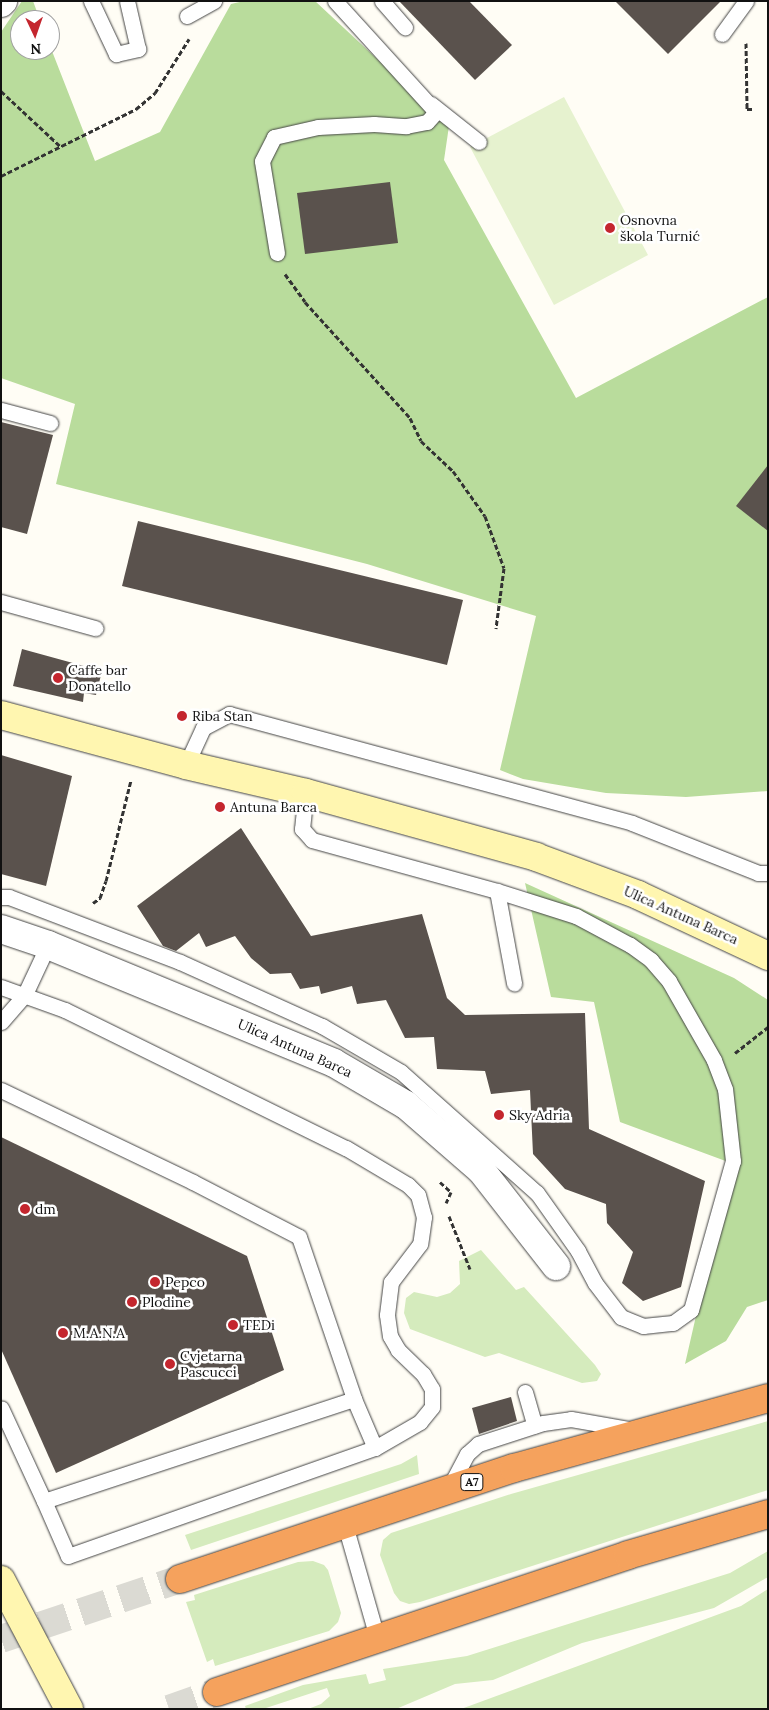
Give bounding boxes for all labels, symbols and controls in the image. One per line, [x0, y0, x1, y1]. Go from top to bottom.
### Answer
north arrow [10, 10, 60, 60]
text: N [30, 40, 42, 58]
place label: Osnovna škola Turnić [620, 212, 700, 244]
marker: Osnovna škola Turnić [604, 222, 616, 234]
place label: Caffe bar Donatello [68, 662, 131, 694]
marker: Caffe bar Donatello [52, 672, 64, 684]
place label: Riba Stan [192, 708, 253, 724]
marker: Riba Stan [176, 710, 188, 722]
place label: Antuna Barca [230, 799, 317, 815]
marker: Antuna Barca [214, 801, 226, 813]
street label: Ulica Antuna Barca [621, 882, 741, 948]
street label: Ulica Antuna Barca [235, 1015, 355, 1081]
place label: Sky Adria [509, 1107, 570, 1123]
marker: Sky Adria [493, 1109, 505, 1121]
place label: dm [35, 1201, 56, 1217]
marker: dm [19, 1203, 31, 1215]
place label: Pepco [165, 1274, 205, 1290]
marker: Pepco [149, 1276, 161, 1288]
place label: Plodine [142, 1294, 191, 1310]
marker: Plodine [126, 1296, 138, 1308]
place label: TEDi [243, 1317, 275, 1333]
marker: TEDi [227, 1319, 239, 1331]
place label: M.A.N.A [73, 1325, 125, 1341]
marker: M.A.N.A [57, 1327, 69, 1339]
place label: Cvjetarna Pascucci [180, 1348, 242, 1380]
marker: Cvjetarna Pascucci [164, 1358, 176, 1370]
road number: A7 [460, 1472, 484, 1491]

